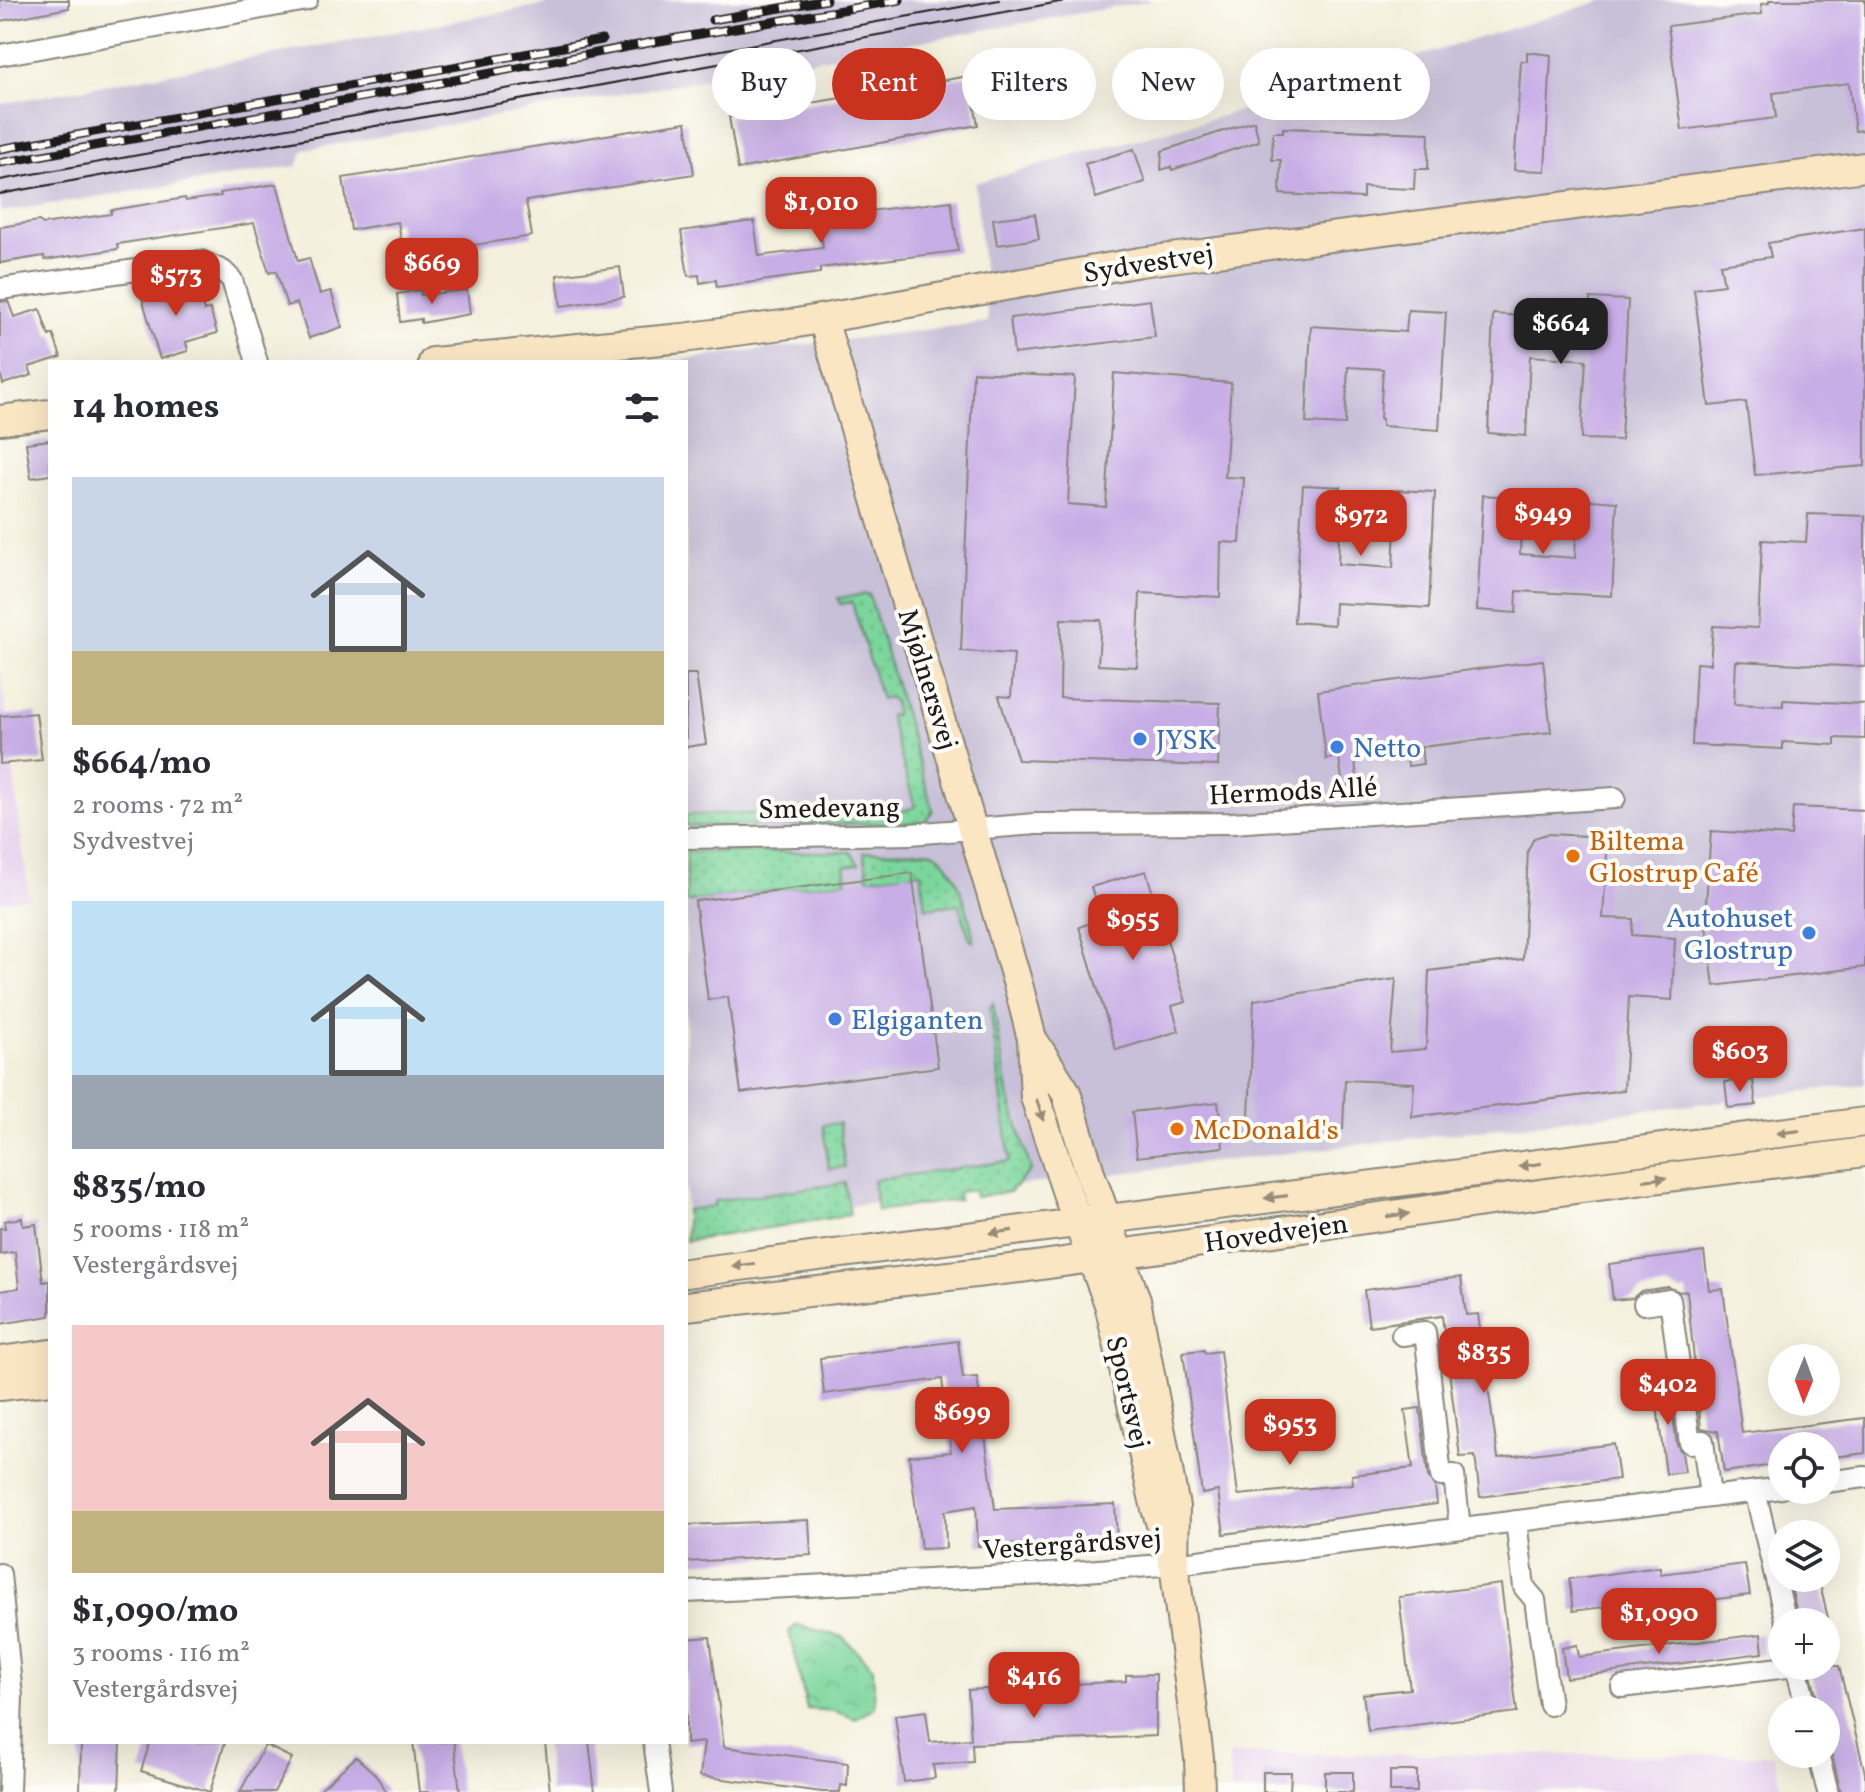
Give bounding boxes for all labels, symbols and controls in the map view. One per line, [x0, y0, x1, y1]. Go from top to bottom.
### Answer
chip: Buy [712, 48, 816, 120]
chip: Rent [832, 48, 946, 120]
chip: Filters [962, 48, 1096, 120]
chip: New [1112, 48, 1224, 120]
chip: Apartment [1240, 48, 1430, 120]
pin: $1,010 [756, 177, 886, 245]
text: $1,010 [784, 185, 858, 221]
street label: Sydvestvej [1080, 235, 1216, 294]
pin: $669 [385, 238, 479, 306]
text: $669 [403, 246, 461, 282]
pin: $573 [129, 250, 223, 318]
text: $573 [150, 258, 202, 294]
pin: $664 [1514, 298, 1608, 366]
text: $664 [1532, 306, 1590, 342]
text: 14 homes [72, 385, 219, 432]
icon: filters [620, 386, 664, 430]
pin: $949 [1496, 488, 1590, 556]
pin: $972 [1314, 490, 1408, 558]
text: $949 [1514, 496, 1572, 532]
text: $972 [1334, 498, 1388, 534]
icon: home [296, 529, 440, 673]
street label: Mjølnersvej [887, 604, 967, 755]
place label: JYSK [1156, 722, 1217, 761]
marker: JYSK [1131, 730, 1149, 748]
place label: Netto [1353, 730, 1421, 769]
marker: Netto [1328, 738, 1346, 756]
text: $664/mo [72, 741, 211, 788]
street label: Hermods Allé [1208, 769, 1378, 816]
text: 2 rooms · 72 m² [72, 788, 243, 824]
street label: Smedevang [758, 789, 900, 830]
place label: Biltema Glostrup Café [1589, 823, 1759, 894]
text: Sydvestvej [72, 824, 194, 860]
marker: Biltema Glostrup Café [1564, 847, 1582, 865]
pin: $955 [1086, 894, 1180, 962]
place label: Autohuset Glostrup [1666, 900, 1793, 971]
text: $955 [1106, 902, 1160, 938]
marker: Autohuset Glostrup [1800, 924, 1818, 942]
icon: home [296, 953, 440, 1097]
place label: Elgiganten [851, 1002, 983, 1041]
marker: Elgiganten [826, 1010, 844, 1028]
pin: $603 [1693, 1026, 1787, 1094]
text: $603 [1711, 1034, 1769, 1070]
one-way arrow [1034, 1098, 1047, 1122]
place label: McDonald's [1193, 1112, 1339, 1151]
marker: McDonald's [1168, 1120, 1186, 1138]
one-way arrow [1775, 1125, 1800, 1138]
one-way arrow [1517, 1158, 1542, 1171]
text: $835/mo [72, 1165, 206, 1212]
one-way arrow [1643, 1172, 1668, 1185]
one-way arrow [1264, 1190, 1289, 1203]
street label: Hovedvejen [1202, 1205, 1351, 1264]
one-way arrow [1386, 1208, 1411, 1221]
text: 5 rooms · 118 m² [72, 1212, 249, 1248]
one-way arrow [988, 1226, 1013, 1239]
text: Vestergårdsvej [72, 1248, 238, 1284]
one-way arrow [730, 1259, 755, 1272]
pin: $835 [1437, 1327, 1531, 1395]
street label: Sportsvej [1095, 1332, 1159, 1453]
text: $835 [1457, 1335, 1511, 1371]
north arrow [1768, 1344, 1840, 1416]
map controls [1768, 1344, 1840, 1768]
pin: $402 [1621, 1359, 1715, 1427]
text: $402 [1638, 1367, 1698, 1403]
icon: home [296, 1377, 440, 1521]
pin: $699 [915, 1387, 1009, 1455]
text: $699 [933, 1395, 991, 1431]
pin: $953 [1243, 1399, 1337, 1467]
text: $953 [1263, 1407, 1317, 1443]
button: locate [1768, 1432, 1840, 1504]
street label: Vestergårdsvej [981, 1520, 1163, 1571]
button: layers [1768, 1520, 1840, 1592]
pin: $1,090 [1594, 1588, 1724, 1656]
text: $1,090/mo [72, 1589, 238, 1636]
text: $1,090 [1619, 1596, 1699, 1632]
button: + [1768, 1608, 1840, 1680]
text: 3 rooms · 116 m² [72, 1636, 250, 1672]
pin: $416 [987, 1652, 1081, 1720]
text: $416 [1007, 1660, 1062, 1696]
text: Vestergårdsvej [72, 1672, 238, 1708]
button: − [1768, 1696, 1840, 1768]

